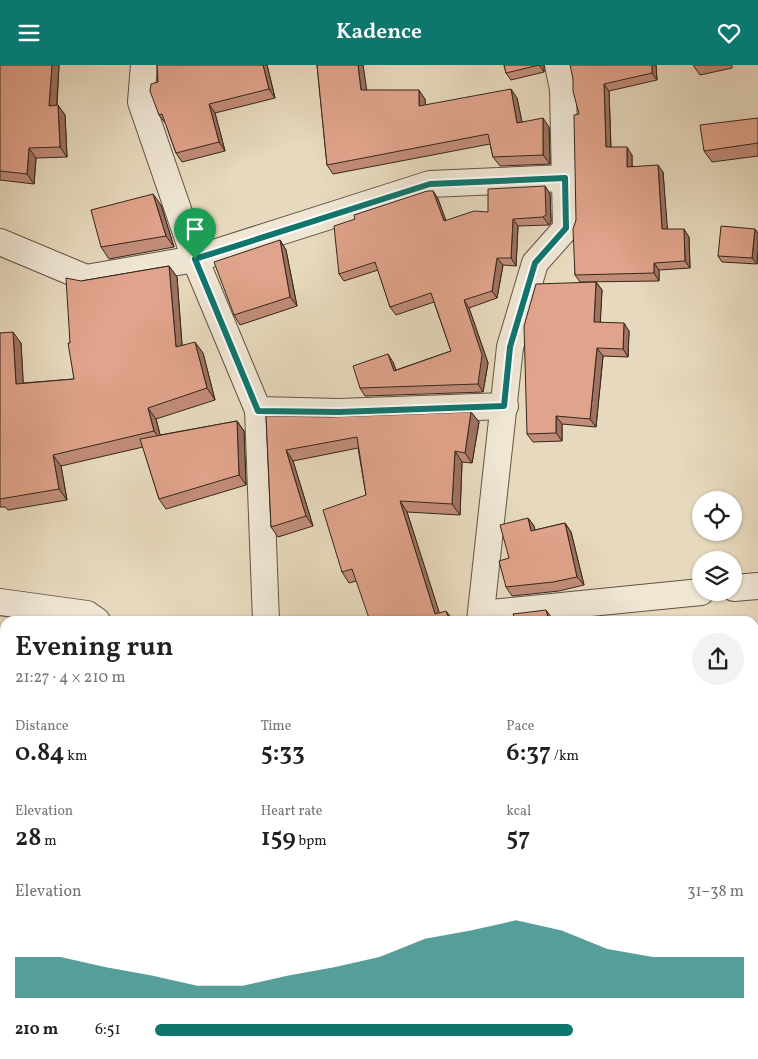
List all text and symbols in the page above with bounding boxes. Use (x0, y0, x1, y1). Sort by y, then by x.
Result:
text: Kadence (336, 17, 422, 48)
icon: menu (15, 19, 43, 47)
icon: heart (715, 19, 743, 47)
pin (174, 208, 216, 259)
icon: arrive (181, 215, 209, 243)
map controls (692, 491, 742, 601)
button: locate (692, 491, 742, 541)
button: layers (692, 551, 742, 601)
text: Evening run (15, 628, 174, 667)
button: share (692, 633, 744, 685)
text: 21:27 · 4 × 210 m (15, 667, 126, 689)
text: Distance (15, 717, 69, 736)
text: Time (261, 717, 291, 736)
text: Pace (506, 717, 534, 736)
text: 0.84 (15, 736, 65, 771)
text: 5:33 (261, 736, 305, 771)
text: 6:37 (506, 736, 551, 771)
text: km (65, 747, 87, 766)
text: /km (551, 747, 579, 766)
text: Elevation (15, 802, 73, 821)
text: Heart rate (261, 802, 322, 821)
text: kcal (506, 802, 531, 821)
text: 28 (15, 821, 41, 856)
text: 159 (261, 821, 296, 856)
text: 57 (506, 821, 530, 856)
text: m (41, 832, 57, 851)
text: bpm (296, 832, 327, 851)
text: Elevation (15, 881, 82, 903)
text: 31–38 m (687, 881, 744, 903)
text: 210 m (15, 1019, 58, 1041)
text: 6:51 (95, 1019, 121, 1041)

